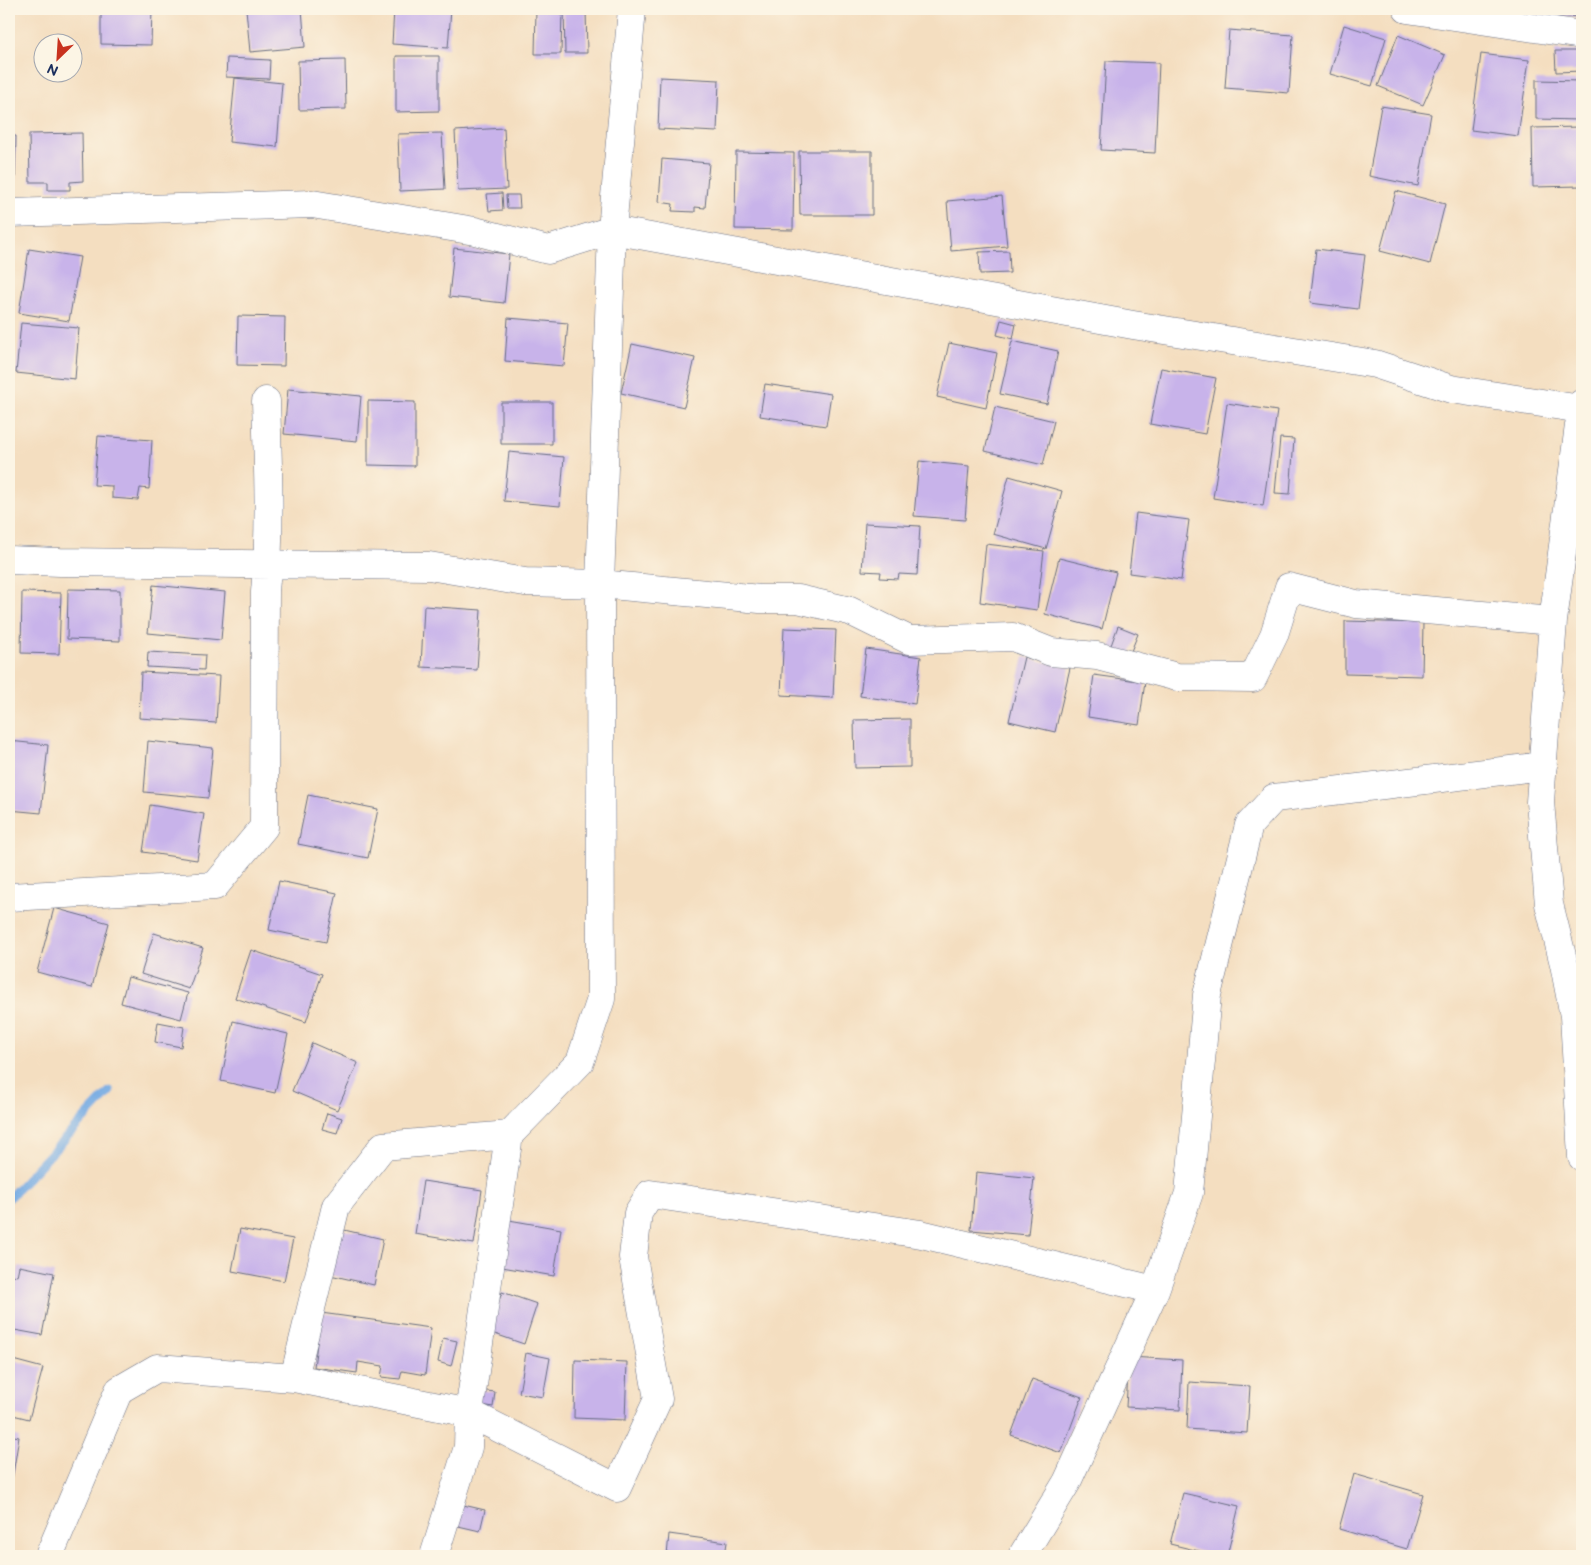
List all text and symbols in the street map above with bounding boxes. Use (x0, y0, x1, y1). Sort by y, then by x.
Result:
north arrow (32, 32, 82, 82)
text: N (44, 59, 61, 79)

